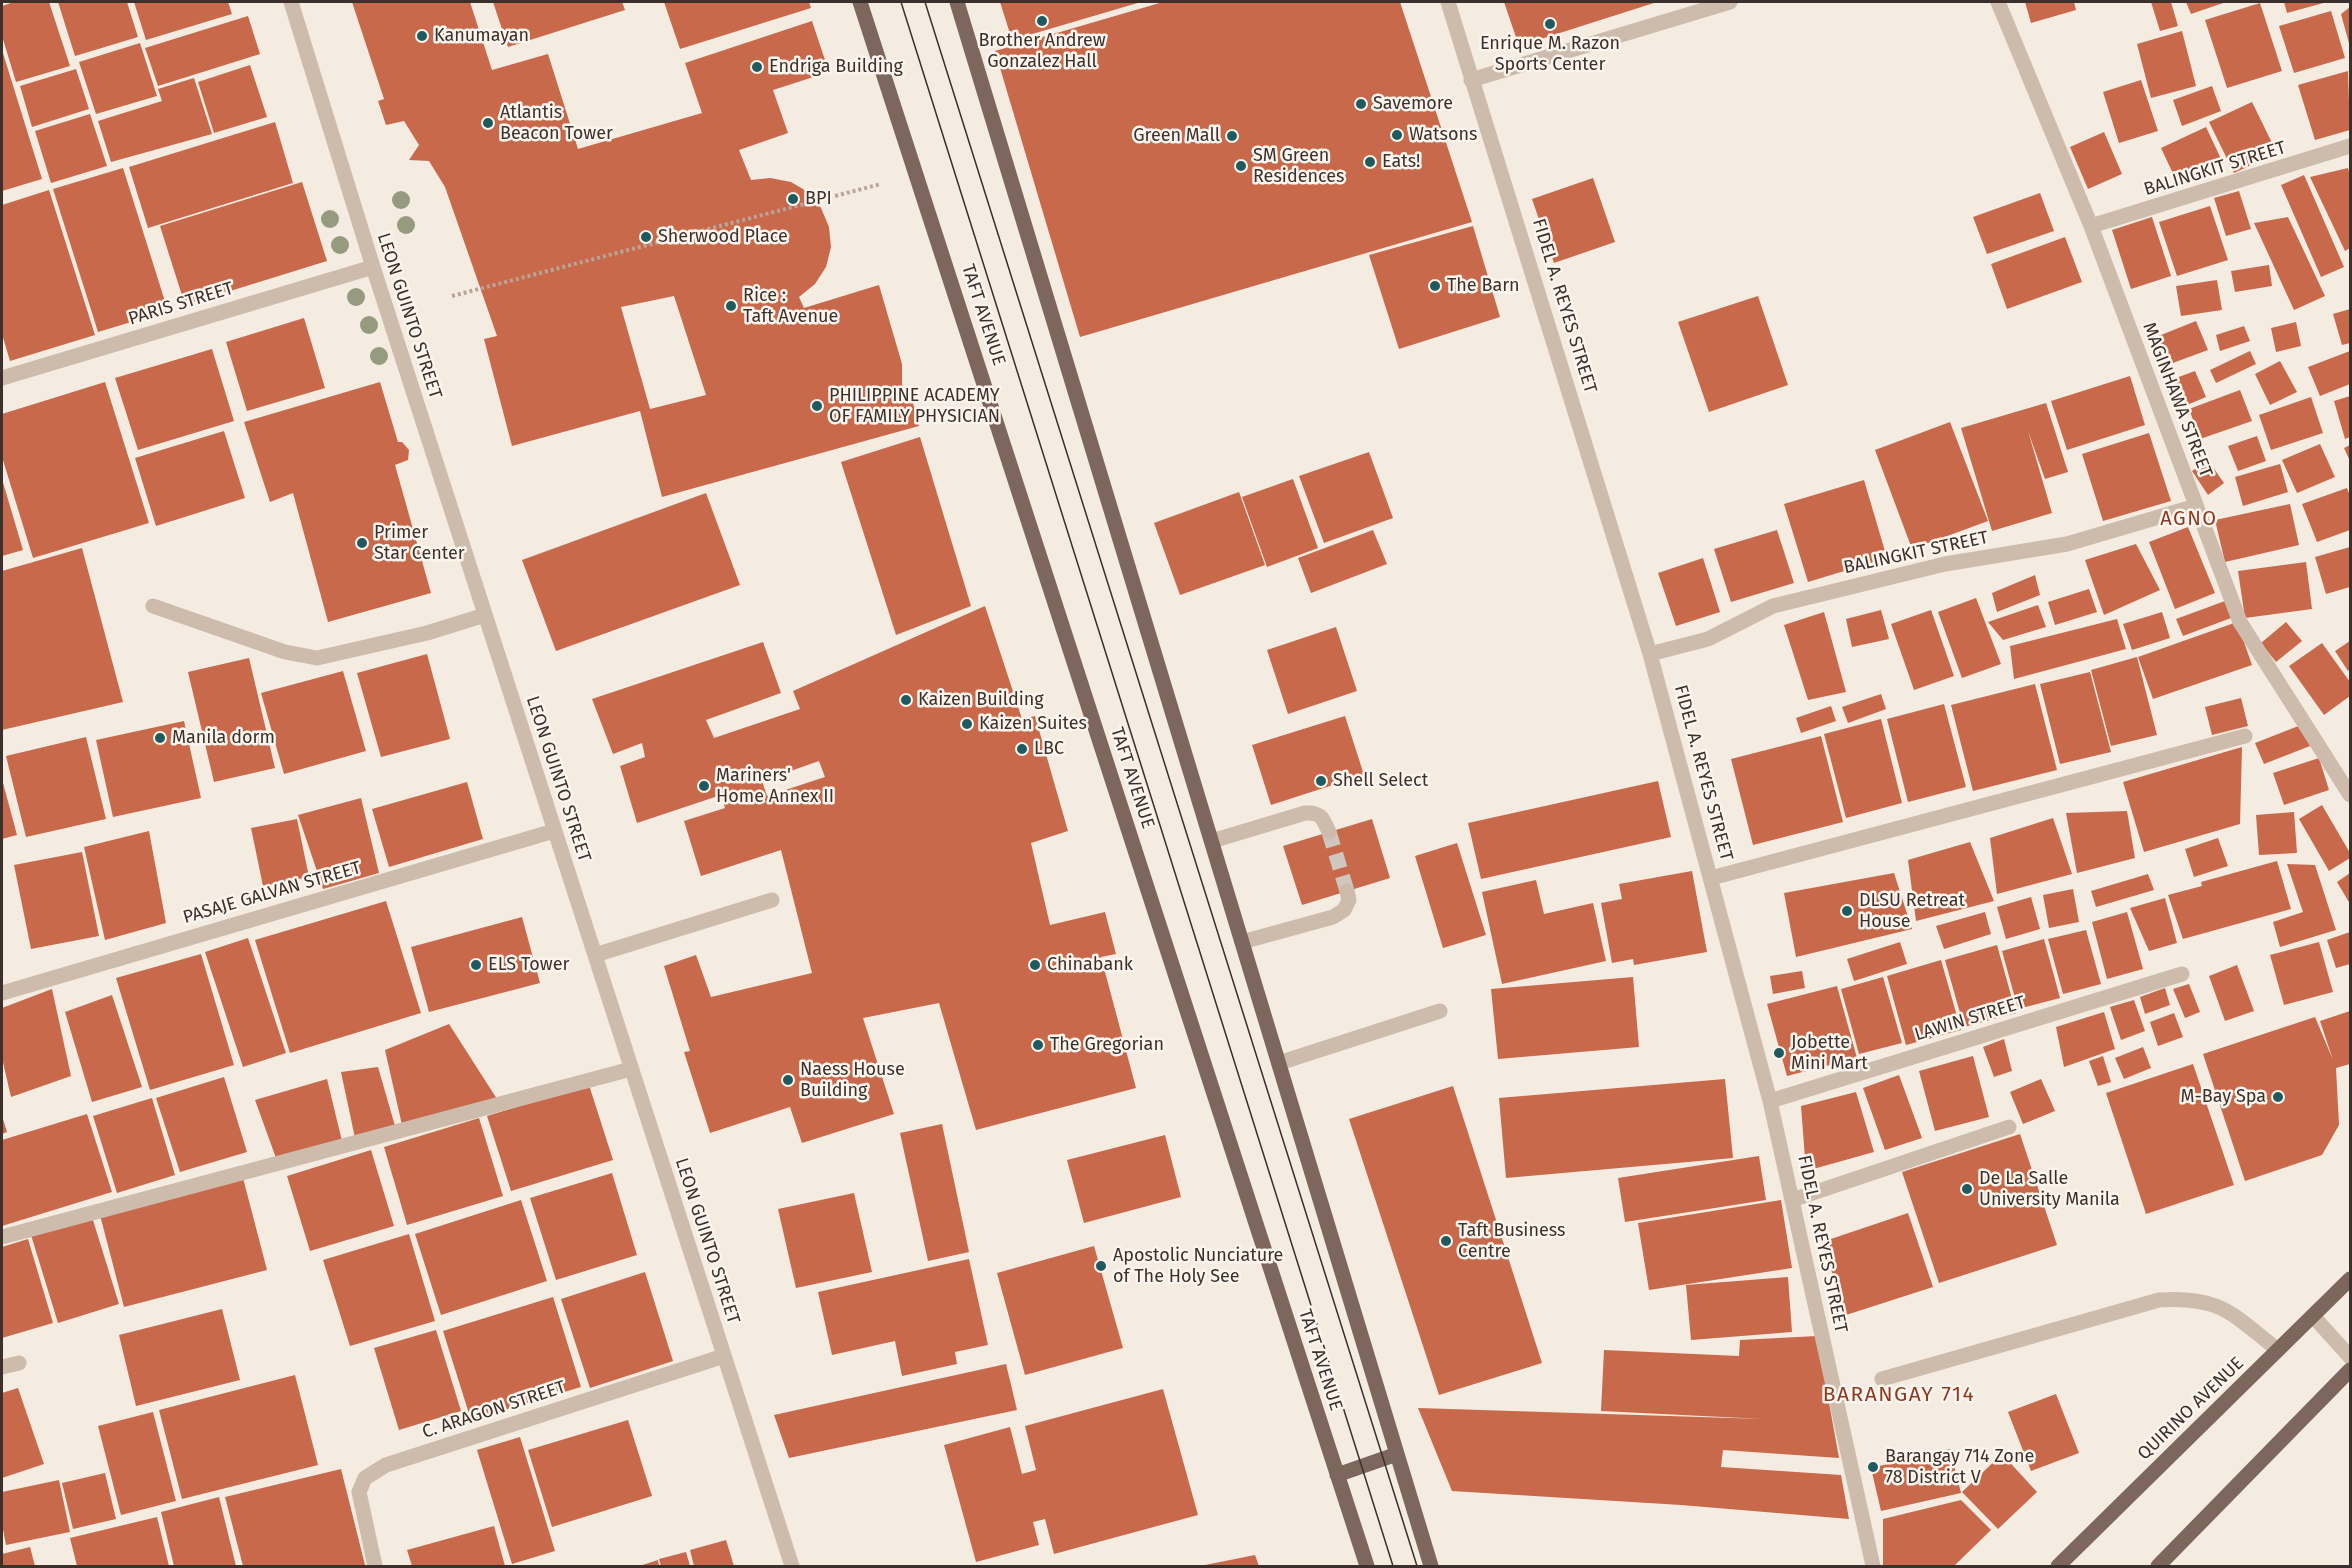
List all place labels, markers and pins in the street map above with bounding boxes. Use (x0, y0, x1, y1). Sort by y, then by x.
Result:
marker: Brother Andrew Gonzalez Hall (1035, 14, 1049, 28)
marker: Enrique M. Razon Sports Center (1543, 17, 1557, 31)
place label: Kanumayan (434, 25, 529, 47)
marker: Kanumayan (415, 29, 429, 43)
place label: Brother Andrew Gonzalez Hall (978, 30, 1106, 72)
place label: Enrique M. Razon Sports Center (1480, 33, 1620, 76)
place label: Endriga Building (769, 56, 903, 78)
marker: Endriga Building (750, 60, 764, 74)
place label: Savemore (1373, 93, 1453, 115)
marker: Savemore (1354, 97, 1368, 111)
place label: Atlantis Beacon Tower (500, 102, 613, 144)
marker: Atlantis Beacon Tower (481, 116, 495, 130)
place label: Watsons (1409, 124, 1477, 146)
place label: Green Mall (1133, 125, 1220, 147)
marker: Watsons (1390, 128, 1404, 142)
marker: Green Mall (1225, 129, 1239, 143)
place label: SM Green Residences (1253, 145, 1344, 188)
place label: Eats! (1382, 151, 1420, 173)
marker: Eats! (1363, 155, 1377, 169)
marker: SM Green Residences (1234, 159, 1248, 173)
place label: BPI (805, 188, 832, 210)
marker: BPI (786, 192, 800, 206)
place label: Sherwood Place (658, 226, 788, 248)
marker: Sherwood Place (639, 230, 653, 244)
place label: The Barn (1447, 275, 1520, 297)
marker: The Barn (1428, 279, 1442, 293)
place label: Rice : Taft Avenue (743, 285, 838, 328)
marker: Rice : Taft Avenue (724, 299, 738, 313)
place label: PHILIPPINE ACADEMY OF FAMILY PHYSICIAN (829, 385, 1000, 428)
marker: PHILIPPINE ACADEMY OF FAMILY PHYSICIAN (810, 399, 824, 413)
place label: Primer Star Center (374, 522, 465, 564)
marker: Primer Star Center (355, 536, 369, 550)
place label: Kaizen Building (918, 689, 1044, 711)
marker: Kaizen Building (899, 693, 913, 707)
place label: Kaizen Suites (979, 713, 1087, 735)
marker: Kaizen Suites (960, 717, 974, 731)
place label: Manila dorm (172, 727, 275, 749)
marker: Manila dorm (153, 731, 167, 745)
place label: LBC (1034, 738, 1064, 760)
marker: LBC (1015, 742, 1029, 756)
place label: Mariners' Home Annex II (716, 765, 834, 808)
place label: Shell Select (1333, 770, 1428, 792)
marker: Shell Select (1314, 774, 1328, 788)
marker: Mariners' Home Annex II (697, 779, 711, 793)
place label: DLSU Retreat House (1859, 890, 1965, 932)
marker: DLSU Retreat House (1840, 904, 1854, 918)
place label: ELS Tower (488, 954, 569, 976)
place label: Chinabank (1047, 954, 1133, 976)
marker: ELS Tower (469, 958, 483, 972)
marker: Chinabank (1028, 958, 1042, 972)
place label: Jobette Mini Mart (1791, 1032, 1868, 1074)
place label: The Gregorian (1050, 1034, 1164, 1056)
marker: The Gregorian (1031, 1038, 1045, 1052)
marker: Jobette Mini Mart (1772, 1046, 1786, 1060)
place label: Naess House Building (800, 1059, 905, 1102)
marker: Naess House Building (781, 1073, 795, 1087)
place label: M-Bay Spa (2181, 1086, 2266, 1108)
marker: M-Bay Spa (2271, 1090, 2285, 1104)
place label: De La Salle University Manila (1979, 1168, 2120, 1210)
marker: De La Salle University Manila (1960, 1182, 1974, 1196)
place label: Taft Business Centre (1458, 1220, 1565, 1262)
marker: Taft Business Centre (1439, 1234, 1453, 1248)
place label: Apostolic Nunciature of The Holy See (1113, 1245, 1283, 1288)
marker: Apostolic Nunciature of The Holy See (1094, 1259, 1108, 1273)
place label: Barangay 714 Zone 78 District V (1885, 1446, 2034, 1488)
marker: Barangay 714 Zone 78 District V (1866, 1460, 1880, 1474)

